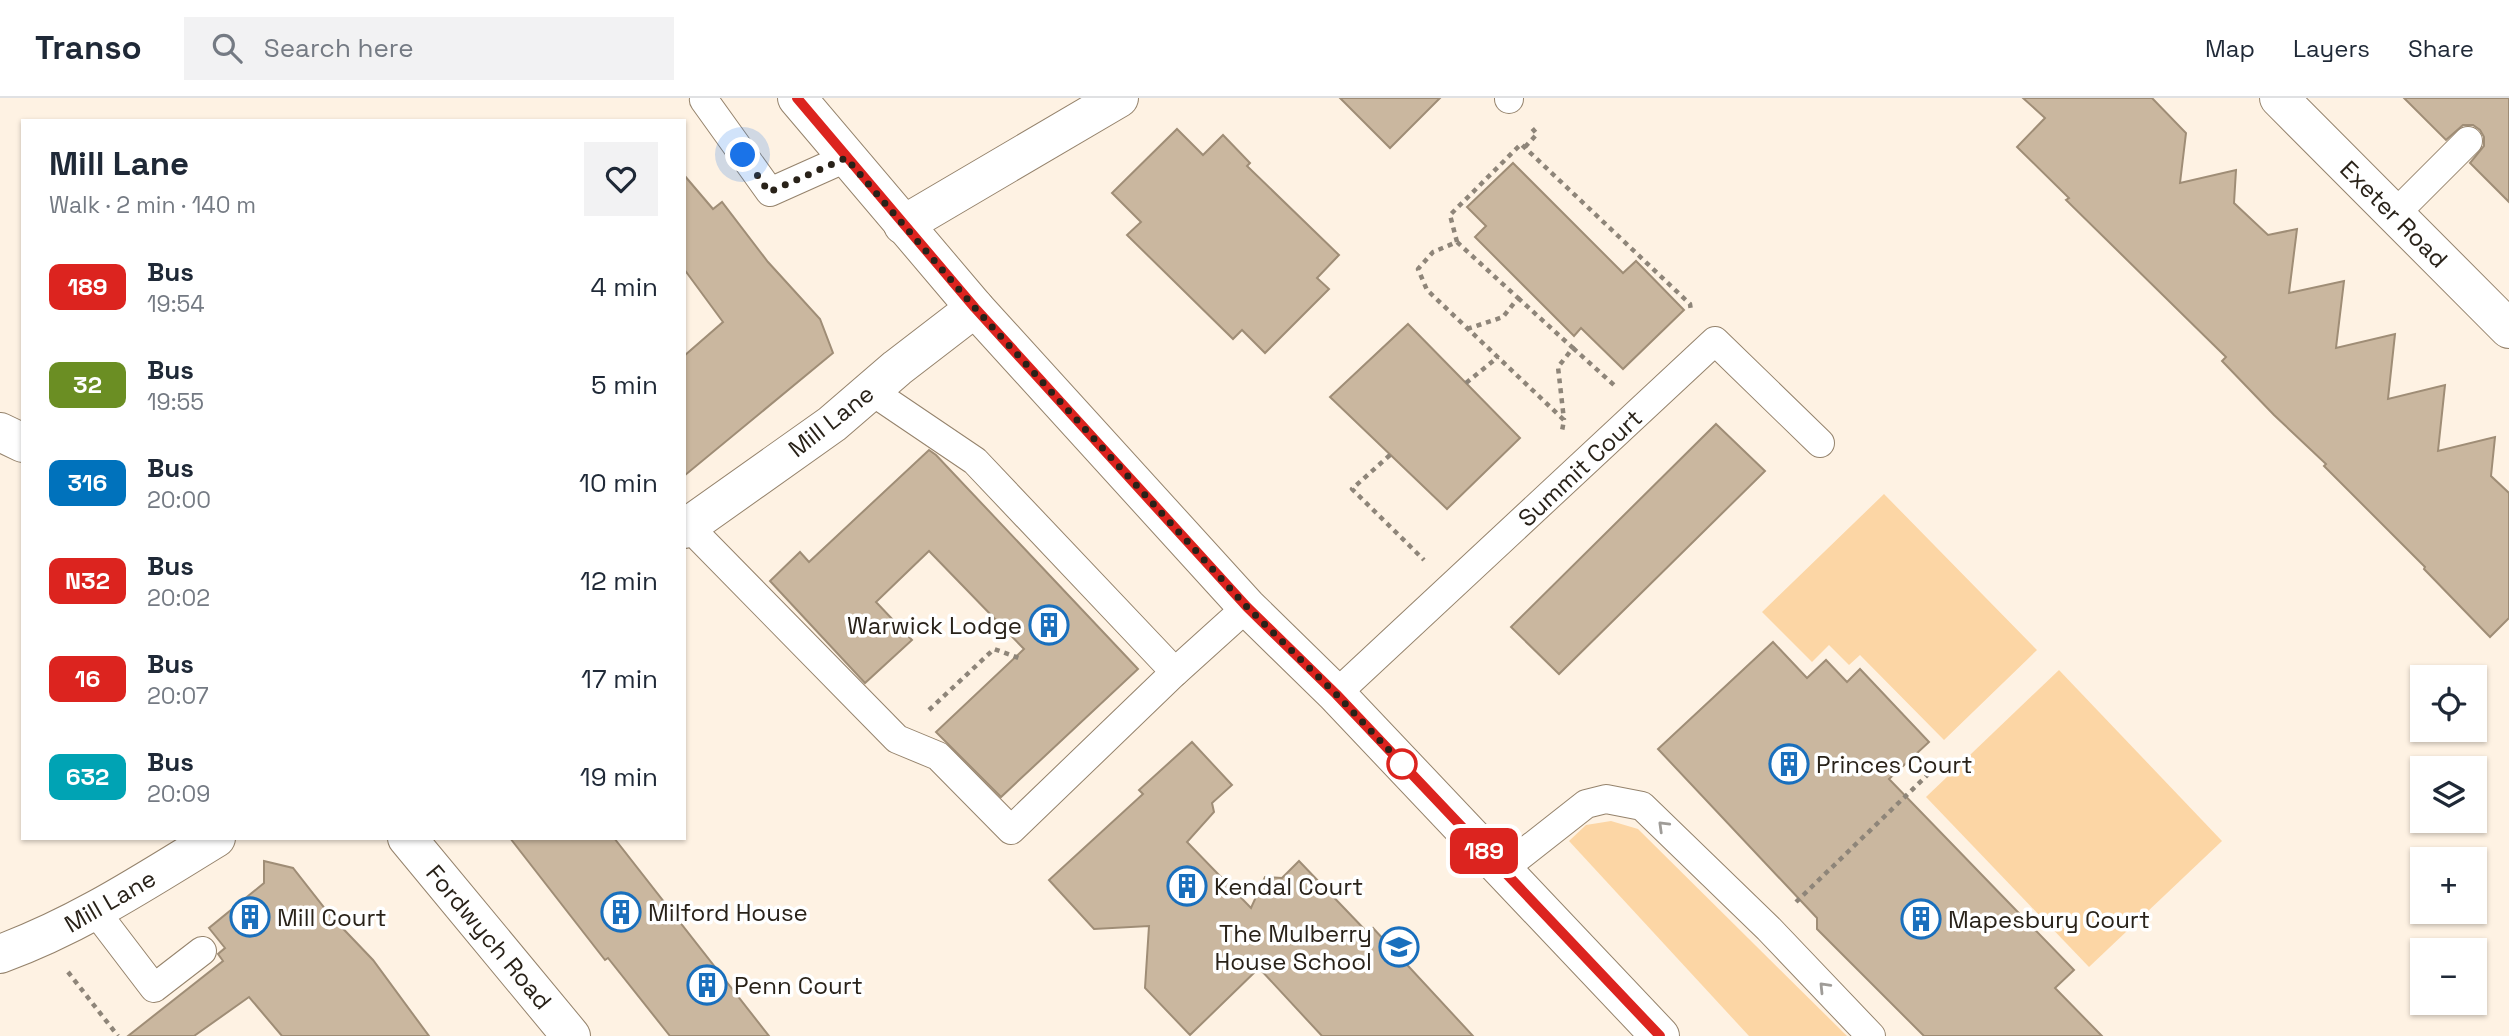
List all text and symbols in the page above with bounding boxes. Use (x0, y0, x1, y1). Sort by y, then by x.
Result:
search box (184, 17, 674, 80)
text: Transo (35, 27, 142, 69)
icon: search (208, 29, 246, 67)
text: Search here (264, 31, 414, 65)
text: Map (2205, 33, 2255, 64)
text: Layers (2293, 33, 2370, 64)
text: Share (2408, 33, 2474, 64)
your location (725, 137, 760, 172)
button: heart (584, 142, 658, 216)
text: Mill Lane (49, 143, 189, 185)
street label: Exeter Road (2334, 154, 2454, 274)
text: Walk · 2 min · 140 m (49, 190, 256, 220)
text: Bus (147, 255, 194, 289)
text: 4 min (590, 270, 658, 304)
text: 189 (67, 271, 108, 302)
text: 19:54 (147, 289, 205, 319)
text: Bus (147, 353, 194, 387)
text: 5 min (591, 368, 658, 402)
text: 32 (73, 369, 102, 400)
street label: Mill Lane (782, 378, 880, 464)
text: 19:55 (147, 387, 204, 417)
street label: Summit Court (1511, 403, 1649, 533)
text: Bus (147, 451, 194, 485)
text: 10 min (579, 466, 658, 500)
text: 316 (68, 467, 107, 498)
text: 20:00 (147, 485, 211, 515)
text: Bus (147, 549, 194, 583)
text: 12 min (580, 564, 658, 598)
text: N32 (65, 565, 110, 596)
text: 20:02 (147, 583, 210, 613)
building icon: Warwick Lodge (1028, 604, 1070, 646)
place label: Warwick Lodge (847, 610, 1022, 641)
text: Bus (147, 647, 194, 681)
text: 17 min (581, 662, 658, 696)
text: 16 (75, 663, 100, 694)
map controls (2410, 665, 2487, 1015)
button: locate (2410, 665, 2487, 742)
text: 20:07 (147, 681, 209, 711)
building icon: Princes Court (1768, 743, 1810, 785)
text: Bus (147, 745, 194, 779)
unlabelled marker (1387, 749, 1417, 779)
place label: Princes Court (1816, 749, 1972, 780)
button: layers (2410, 756, 2487, 833)
text: 19 min (580, 760, 658, 794)
text: 632 (66, 761, 109, 792)
text: 20:09 (147, 779, 210, 809)
one-way arrow (1659, 822, 1671, 834)
line badge: 189 (1444, 828, 1524, 874)
text: 189 (1464, 835, 1504, 866)
button: + (2410, 847, 2487, 924)
street label: Fordwych Road (419, 858, 559, 1016)
street label: Mill Lane (59, 862, 161, 940)
building icon: Kendal Court (1166, 865, 1208, 907)
place label: Kendal Court (1214, 871, 1363, 902)
building icon: Milford House (600, 891, 642, 933)
building icon: Mill Court (229, 896, 271, 938)
place label: Milford House (648, 897, 808, 928)
building icon: Mapesbury Court (1900, 898, 1942, 940)
place label: Mill Court (277, 902, 387, 933)
place label: Mapesbury Court (1948, 904, 2150, 935)
place label: The Mulberry House School (1214, 918, 1372, 977)
school or university icon: The Mulberry House School (1378, 926, 1420, 968)
button: − (2410, 938, 2487, 1015)
building icon: Penn Court (686, 964, 728, 1006)
place label: Penn Court (734, 970, 863, 1001)
one-way arrow (1820, 982, 1833, 995)

